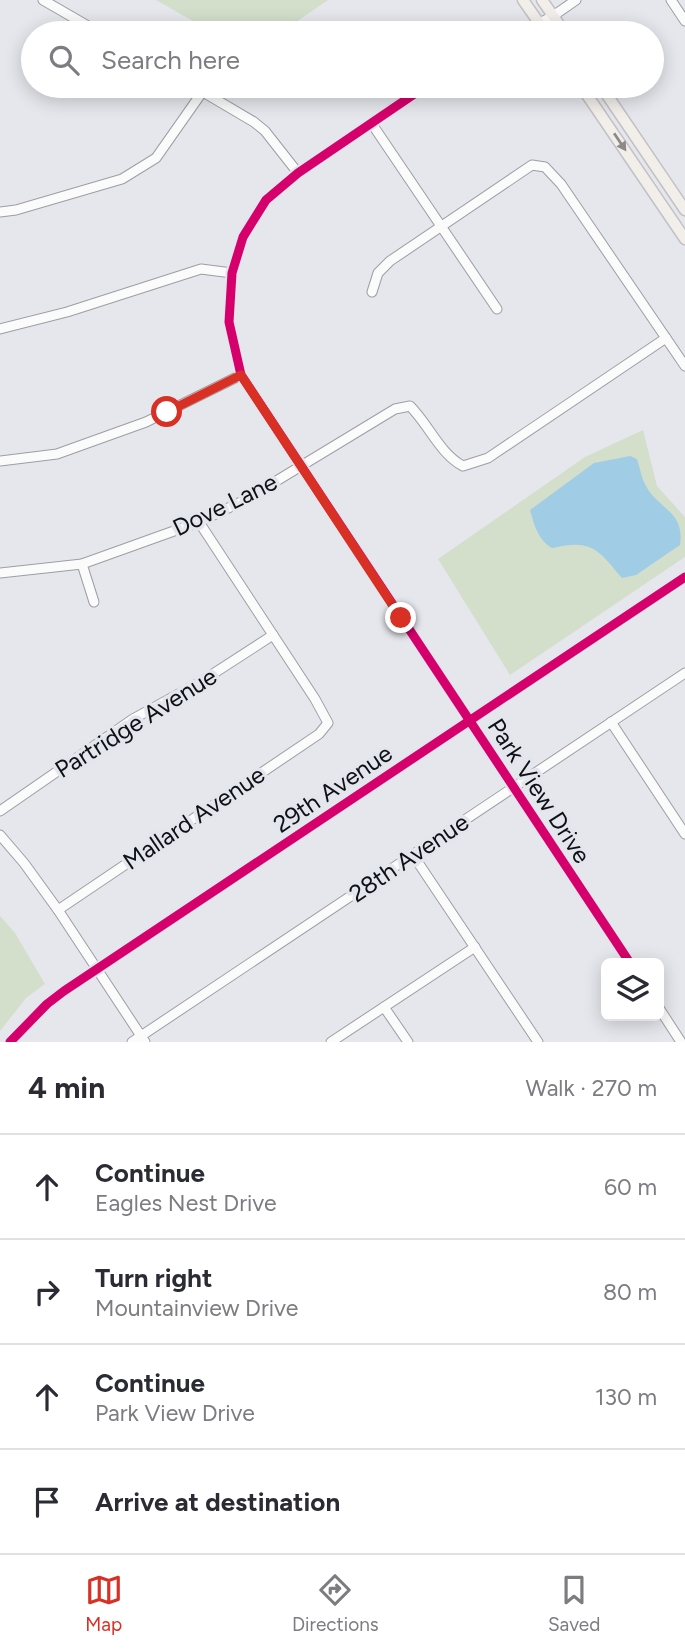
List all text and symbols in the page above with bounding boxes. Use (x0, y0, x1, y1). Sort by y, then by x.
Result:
search box (21, 21, 664, 98)
icon: search (45, 41, 83, 79)
text: Search here (101, 44, 240, 76)
one-way arrow (613, 132, 626, 152)
route start (151, 396, 182, 427)
street label: Dove Lane (168, 467, 282, 542)
route end (385, 602, 416, 633)
street label: Partridge Avenue (50, 661, 222, 784)
street label: Park View Drive (482, 713, 597, 869)
street label: 29th Avenue (268, 738, 397, 839)
street label: Mallard Avenue (117, 760, 270, 876)
street label: 28th Avenue (344, 807, 474, 908)
map controls (601, 958, 664, 1021)
button: layers (601, 958, 664, 1021)
text: 4 min (28, 1069, 105, 1106)
text: Walk · 270 m (526, 1074, 657, 1102)
text: Continue (95, 1157, 205, 1189)
icon: ahead (28, 1168, 66, 1206)
text: 60 m (604, 1173, 657, 1201)
text: Eagles Nest Drive (95, 1189, 277, 1217)
text: Turn right (95, 1262, 212, 1294)
icon: right (28, 1273, 66, 1311)
text: 80 m (603, 1278, 657, 1306)
text: Mountainview Drive (95, 1294, 298, 1322)
text: Continue (95, 1367, 205, 1399)
icon: ahead (28, 1378, 66, 1416)
text: 130 m (595, 1383, 657, 1411)
text: Park View Drive (95, 1399, 255, 1427)
icon: arrive (28, 1483, 66, 1521)
text: Arrive at destination (95, 1486, 340, 1518)
tab: Map (85, 1571, 123, 1636)
tab: Directions (292, 1571, 379, 1636)
tab: Saved (548, 1571, 600, 1636)

